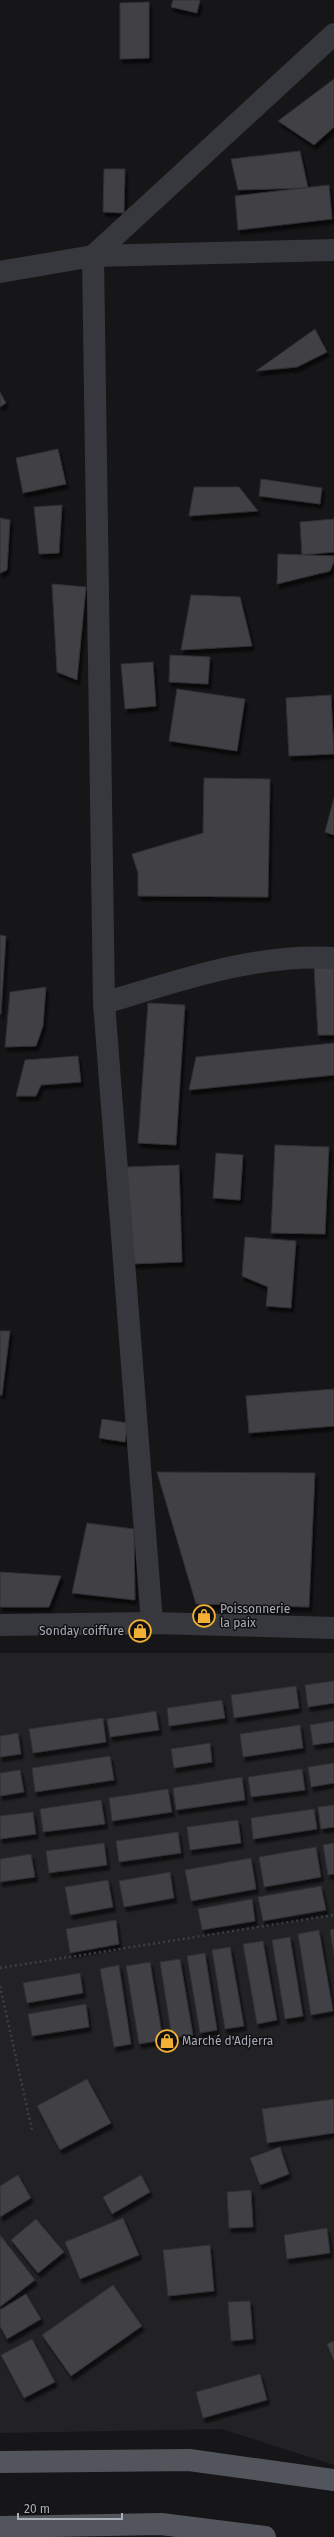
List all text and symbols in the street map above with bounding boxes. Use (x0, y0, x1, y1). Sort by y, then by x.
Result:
place label: Poissonnerie la paix (220, 1602, 290, 1630)
shop icon: Poissonnerie la paix (191, 1603, 217, 1629)
shop icon: Sonday coiffure (127, 1618, 153, 1644)
place label: Sonday coiffure (39, 1624, 124, 1638)
shop icon: Marché d'Adjerra (154, 2028, 180, 2054)
place label: Marché d'Adjerra (182, 2034, 273, 2048)
scale bar (18, 2495, 122, 2521)
text: 20 m (24, 2502, 50, 2516)

